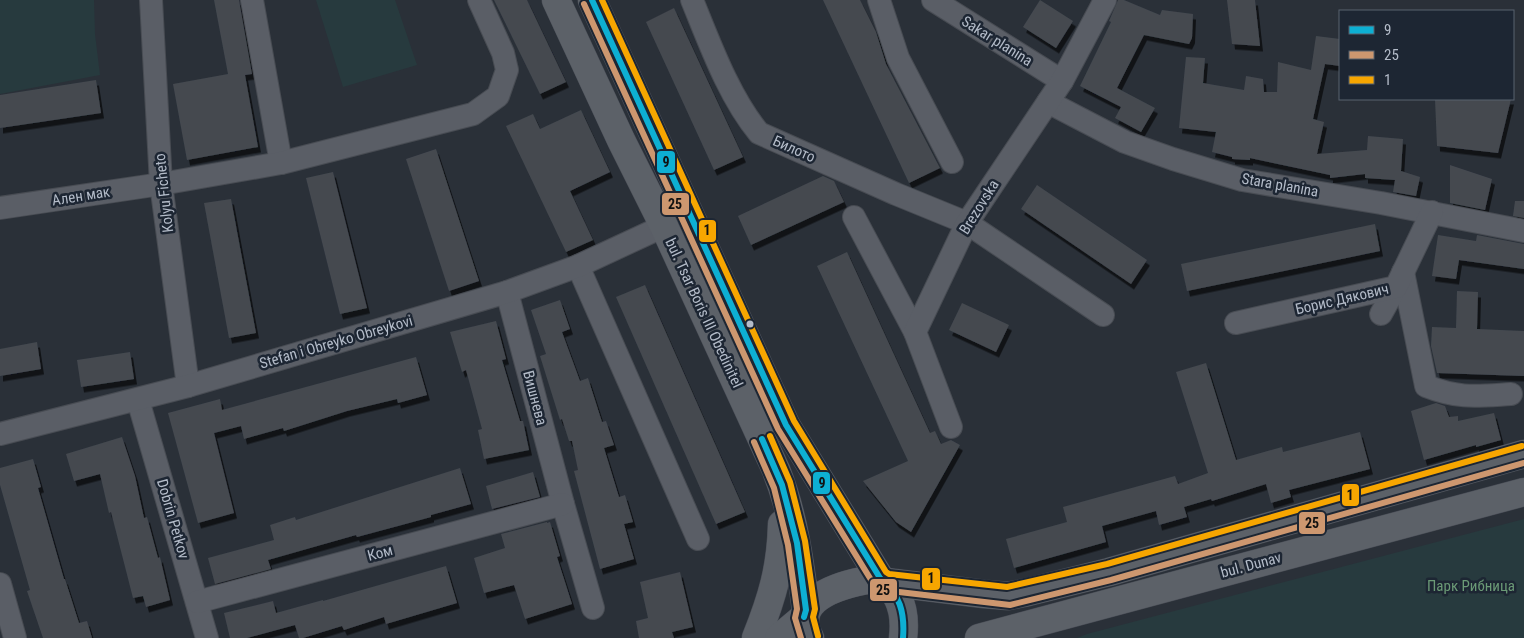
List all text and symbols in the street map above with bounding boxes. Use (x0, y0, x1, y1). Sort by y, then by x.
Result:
legend (1339, 10, 1514, 100)
street label: Sakar planina (958, 12, 1036, 70)
text: 9 (1384, 21, 1391, 39)
text: 25 (1384, 46, 1399, 64)
text: 1 (1384, 71, 1391, 89)
street label: Билото (770, 132, 818, 166)
line badge: 9 (656, 150, 676, 174)
street label: Kolyu Ficheto (151, 152, 177, 234)
text: 9 (662, 154, 670, 170)
street label: Stara planina (1240, 169, 1320, 201)
street label: Brezovska (955, 176, 1003, 238)
street label: Ален мак (51, 183, 111, 209)
line badge: 25 (661, 192, 690, 216)
text: 25 (668, 196, 682, 212)
line badge: 1 (698, 219, 717, 243)
text: 1 (703, 222, 711, 238)
street label: bul. Tsar Boris III Obedinitel (661, 235, 747, 391)
street label: Борис Дякович (1294, 280, 1390, 318)
street label: Stefan i Obreyko Obreykovi (257, 311, 415, 373)
unlabelled marker (745, 319, 755, 329)
street label: Вишнева (519, 369, 551, 427)
line badge: 9 (812, 471, 831, 495)
text: 9 (818, 475, 826, 491)
street label: Dobrin Petkov (153, 477, 193, 562)
line badge: 1 (1341, 483, 1360, 507)
text: 1 (1346, 487, 1354, 503)
line badge: 25 (1298, 511, 1326, 535)
text: 25 (1305, 515, 1319, 531)
street label: Ком (365, 541, 395, 565)
street label: bul. Dunav (1219, 548, 1284, 582)
line badge: 1 (921, 567, 941, 591)
text: 1 (927, 570, 935, 586)
park label: Парк Рибница (1427, 577, 1515, 595)
line badge: 25 (869, 578, 898, 602)
text: 25 (876, 582, 890, 598)

